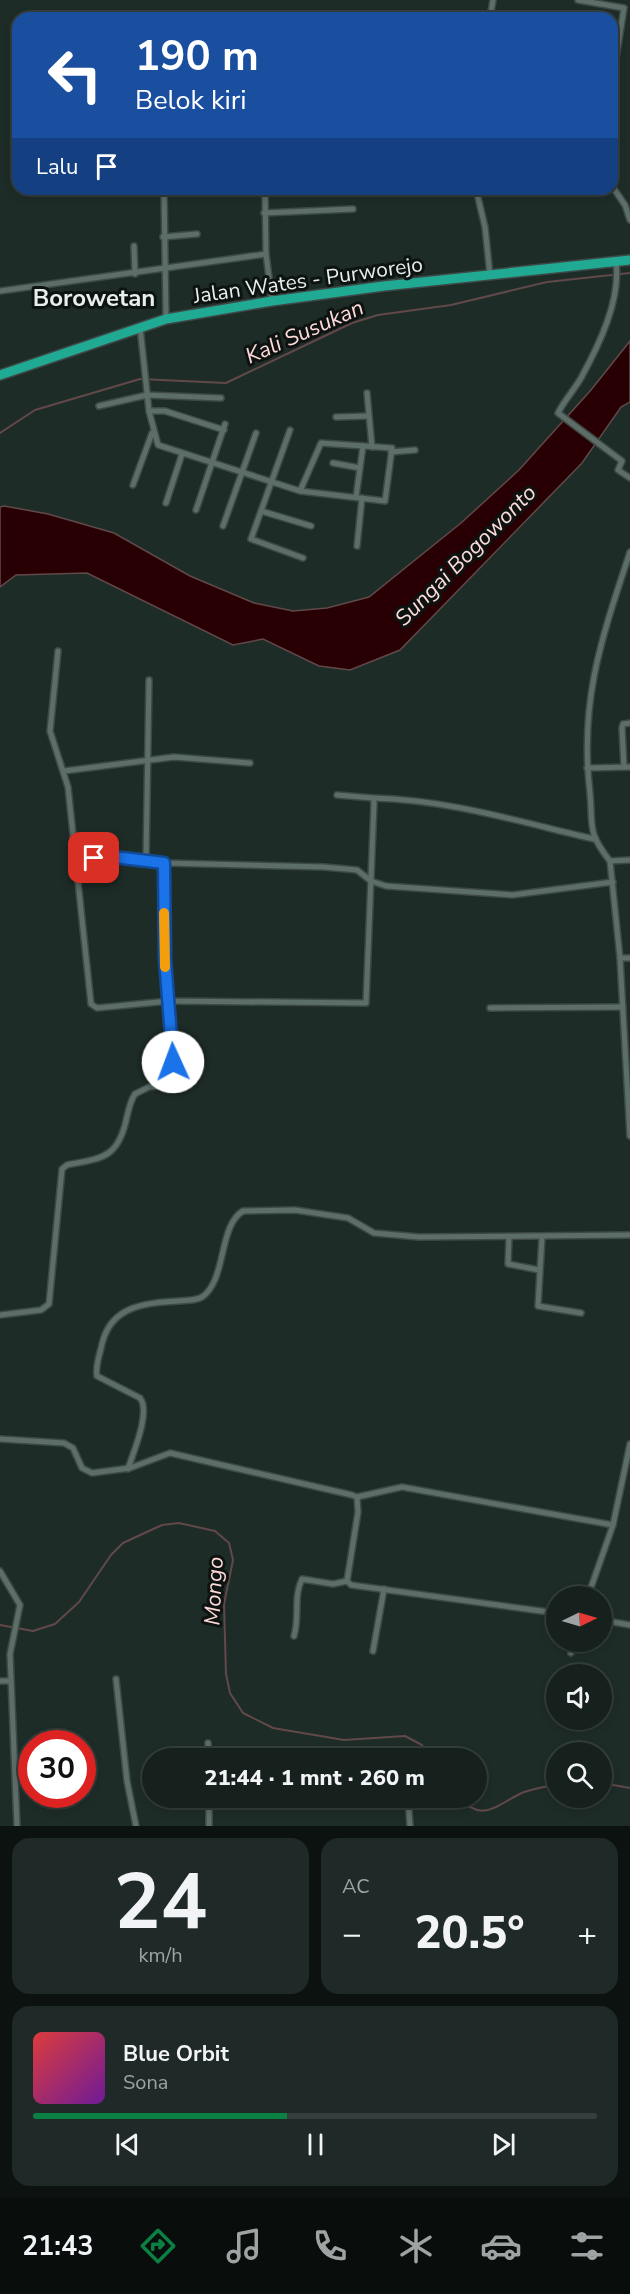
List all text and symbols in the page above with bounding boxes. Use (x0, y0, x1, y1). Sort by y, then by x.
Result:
text: 190 m (135, 28, 259, 85)
icon: left (36, 36, 114, 114)
text: Belok kiri (135, 82, 247, 119)
icon: arrive (90, 150, 123, 183)
text: Lalu (36, 152, 78, 182)
street label: Jalan Wates - Purworejo (191, 250, 424, 310)
district label: Borowetan (33, 282, 155, 314)
water label: Kali Susukan (241, 292, 368, 371)
water label: Sungai Bogowonto (388, 478, 543, 633)
pin (68, 832, 119, 883)
icon: arrive (77, 841, 110, 874)
position arrow (141, 1030, 205, 1094)
water label: Mongo (197, 1556, 231, 1626)
north arrow (546, 1586, 612, 1652)
map controls (546, 1586, 612, 1808)
button: sound (546, 1664, 612, 1730)
speed limit sign: 30 (18, 1730, 96, 1808)
button: search (546, 1742, 612, 1808)
text: 21:44 · 1 mnt · 260 m (204, 1763, 425, 1793)
text: 24 (114, 1849, 207, 1956)
text: AC (342, 1873, 370, 1900)
text: 20.5° (415, 1903, 524, 1964)
text: − (342, 1912, 362, 1957)
text: + (577, 1912, 597, 1957)
text: km/h (138, 1942, 183, 1969)
text: Blue Orbit (123, 2039, 229, 2069)
text: Sona (123, 2069, 168, 2096)
icon: previous (111, 2128, 144, 2161)
icon: pause (299, 2128, 332, 2161)
icon: next (487, 2128, 520, 2161)
icon: directions (137, 2225, 179, 2267)
icon: music (223, 2225, 265, 2267)
icon: phone (309, 2225, 351, 2267)
icon: climate (395, 2225, 437, 2267)
icon: car (480, 2225, 522, 2267)
icon: filters (566, 2225, 608, 2267)
text: 21:43 (22, 2228, 93, 2265)

